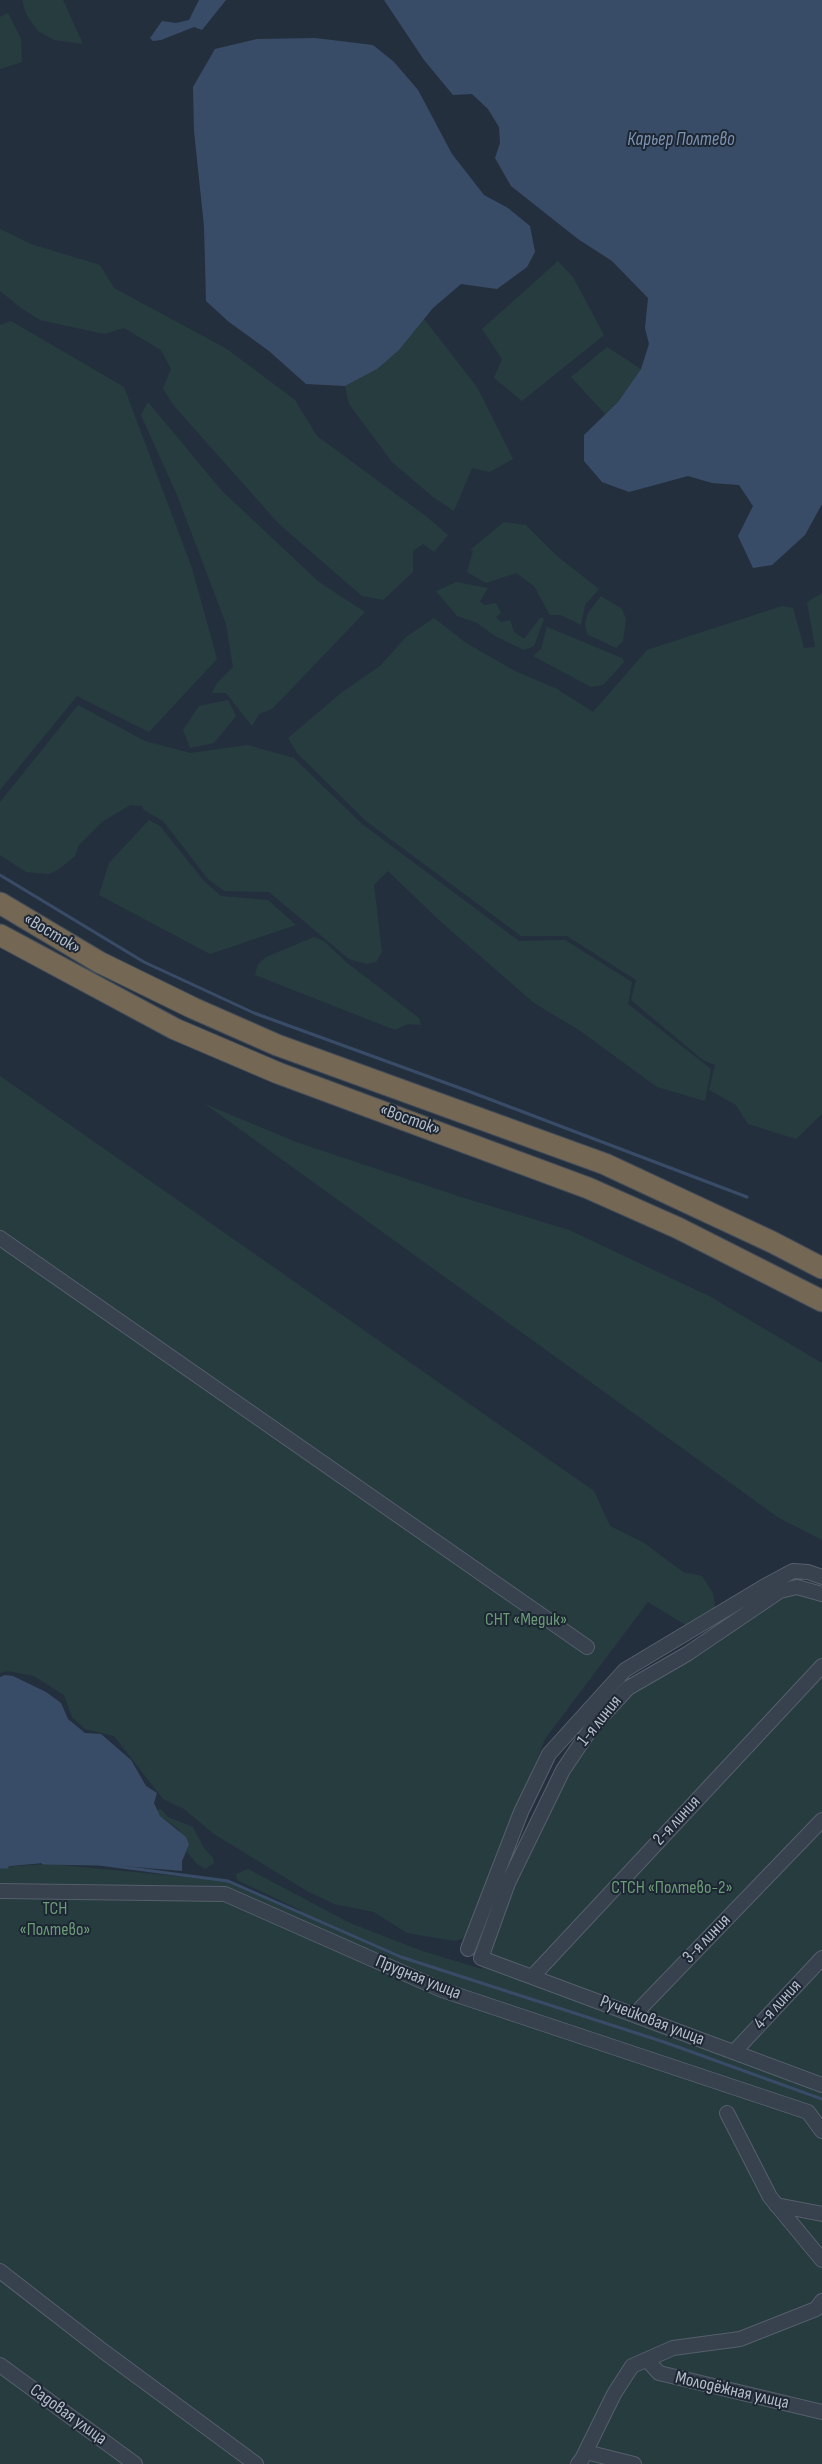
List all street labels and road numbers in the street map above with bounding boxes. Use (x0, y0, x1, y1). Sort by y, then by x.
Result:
street label: «Восток» (20, 909, 84, 959)
street label: «Восток» (377, 1099, 443, 1141)
street label: 1-я линия (573, 1691, 627, 1751)
street label: 2-я линия (649, 1792, 705, 1850)
street label: 3-я линия (678, 1910, 736, 1968)
street label: Прудная улица (372, 1951, 464, 2005)
street label: 4-я линия (750, 1976, 806, 2034)
street label: Ручейковая улица (597, 1991, 707, 2051)
street label: Молодёжная улица (673, 2367, 791, 2415)
street label: Садовая улица (25, 2380, 111, 2450)

